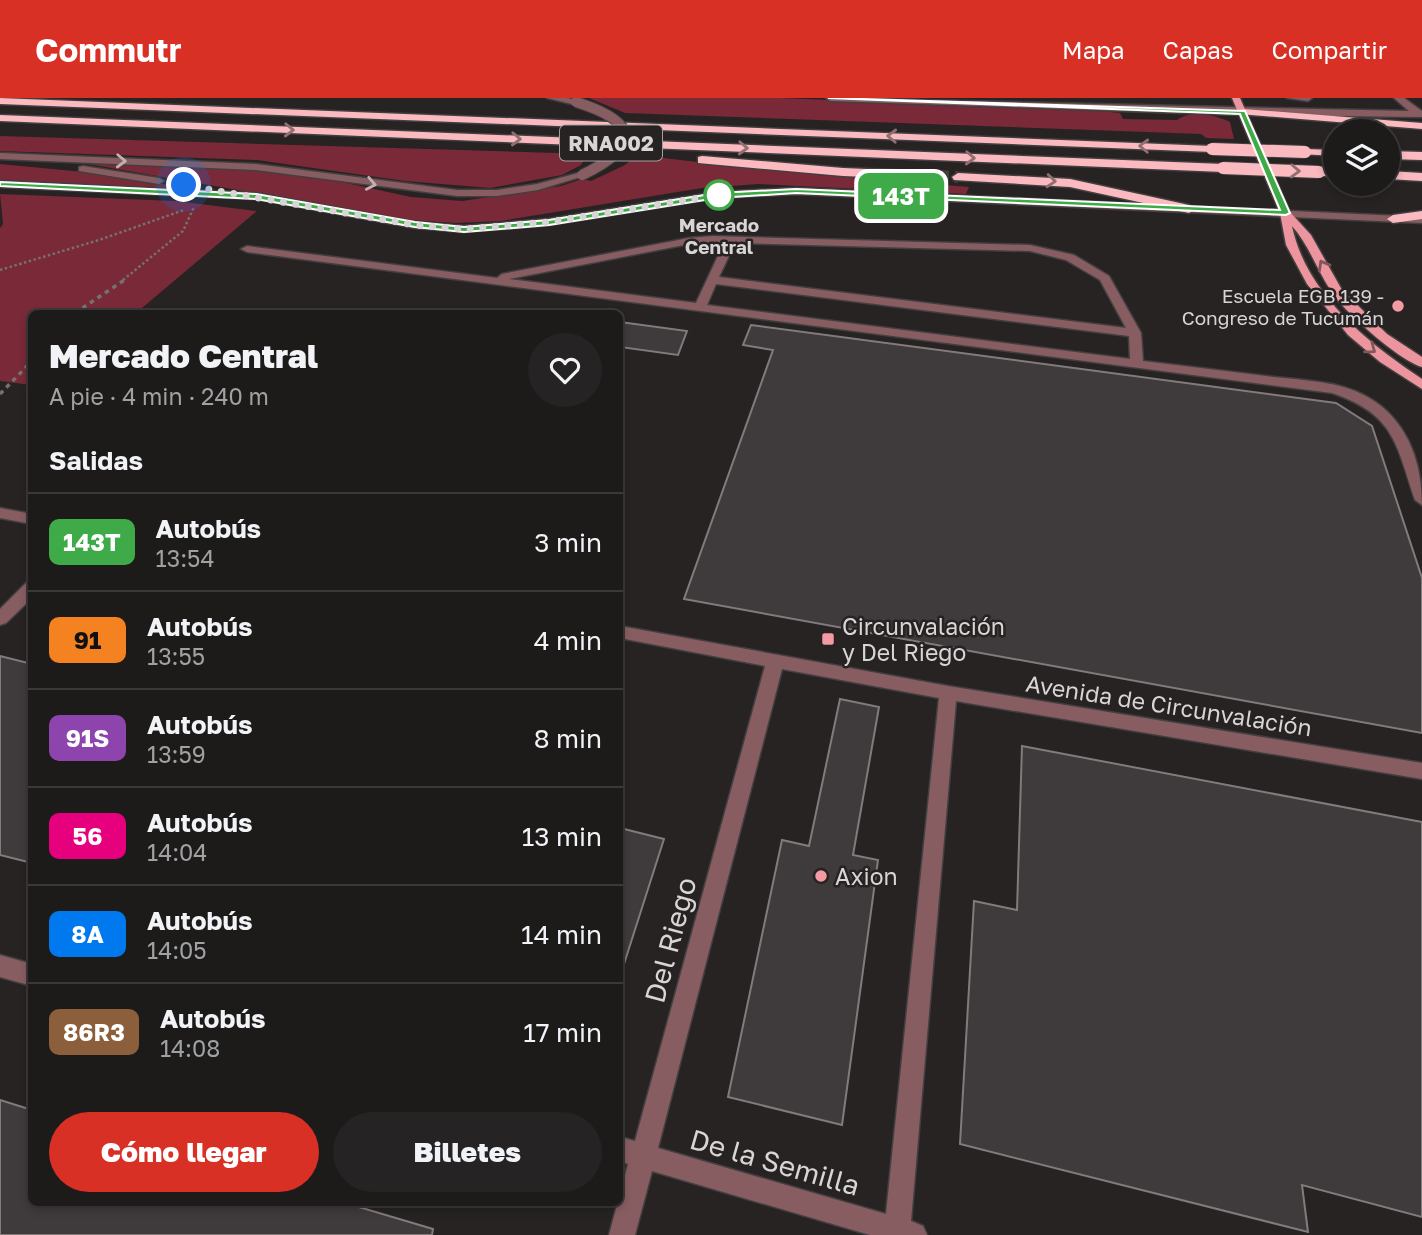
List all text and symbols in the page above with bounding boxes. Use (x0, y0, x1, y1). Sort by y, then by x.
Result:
text: Commutr (35, 30, 182, 69)
text: Mapa (1062, 35, 1125, 64)
text: Capas (1163, 35, 1233, 64)
text: Compartir (1271, 35, 1387, 64)
map controls (1323, 119, 1400, 196)
button: layers (1323, 119, 1400, 196)
one-way arrow (283, 122, 294, 137)
road number: RNA002 (560, 126, 662, 160)
one-way arrow (886, 129, 897, 144)
one-way arrow (511, 132, 522, 147)
one-way arrow (1138, 139, 1149, 154)
one-way arrow (738, 141, 749, 156)
one-way arrow (965, 150, 976, 165)
one-way arrow (115, 153, 126, 168)
one-way arrow (1290, 164, 1301, 179)
your location (166, 167, 201, 202)
line badge: 143T (852, 173, 950, 219)
one-way arrow (1046, 173, 1057, 188)
one-way arrow (365, 175, 377, 190)
marker: Mercado Central (704, 180, 734, 210)
text: 143T (872, 181, 930, 210)
place label: Mercado Central (679, 213, 759, 258)
one-way arrow (1318, 260, 1331, 272)
place label: Escuela EGB 139 - Congreso de Tucumán (1182, 284, 1384, 329)
marker: Escuela EGB 139 - Congreso de Tucumán (1390, 298, 1406, 314)
button: heart (528, 333, 602, 407)
text: Mercado Central (49, 336, 318, 375)
one-way arrow (1364, 340, 1376, 353)
text: A pie · 4 min · 240 m (49, 382, 269, 410)
text: Salidas (49, 445, 143, 476)
text: Autobús (156, 513, 261, 544)
text: 143T (63, 527, 121, 556)
text: 3 min (534, 527, 602, 558)
text: 13:54 (156, 544, 215, 572)
text: Autobús (147, 611, 253, 642)
place label: Circunvalación y Del Riego (842, 612, 1005, 666)
text: 91 (74, 625, 101, 654)
text: 4 min (534, 625, 602, 656)
marker: Circunvalación y Del Riego (820, 631, 836, 647)
text: 13:55 (147, 642, 205, 670)
street label: Avenida de Circunvalación (1024, 669, 1314, 741)
text: Autobús (147, 709, 253, 740)
text: 91S (66, 723, 109, 752)
text: 8 min (534, 723, 602, 754)
text: 13:59 (147, 740, 206, 768)
text: Autobús (147, 807, 253, 838)
text: 56 (73, 821, 102, 850)
text: 13 min (522, 821, 602, 852)
text: 14:04 (147, 838, 207, 866)
place label: Axion (835, 862, 898, 890)
marker: Axion (813, 868, 829, 884)
street label: Del Riego (637, 874, 703, 1006)
text: Autobús (147, 905, 253, 936)
text: 8A (71, 919, 104, 948)
text: 14 min (521, 919, 602, 950)
text: 14:05 (147, 936, 207, 964)
text: Autobús (160, 1003, 265, 1034)
text: 86R3 (63, 1017, 125, 1046)
text: 17 min (523, 1017, 602, 1048)
text: 14:08 (160, 1034, 220, 1062)
button: Cómo llegar (49, 1112, 319, 1192)
button: Billetes (333, 1112, 602, 1192)
street label: De la Semilla (686, 1122, 864, 1202)

